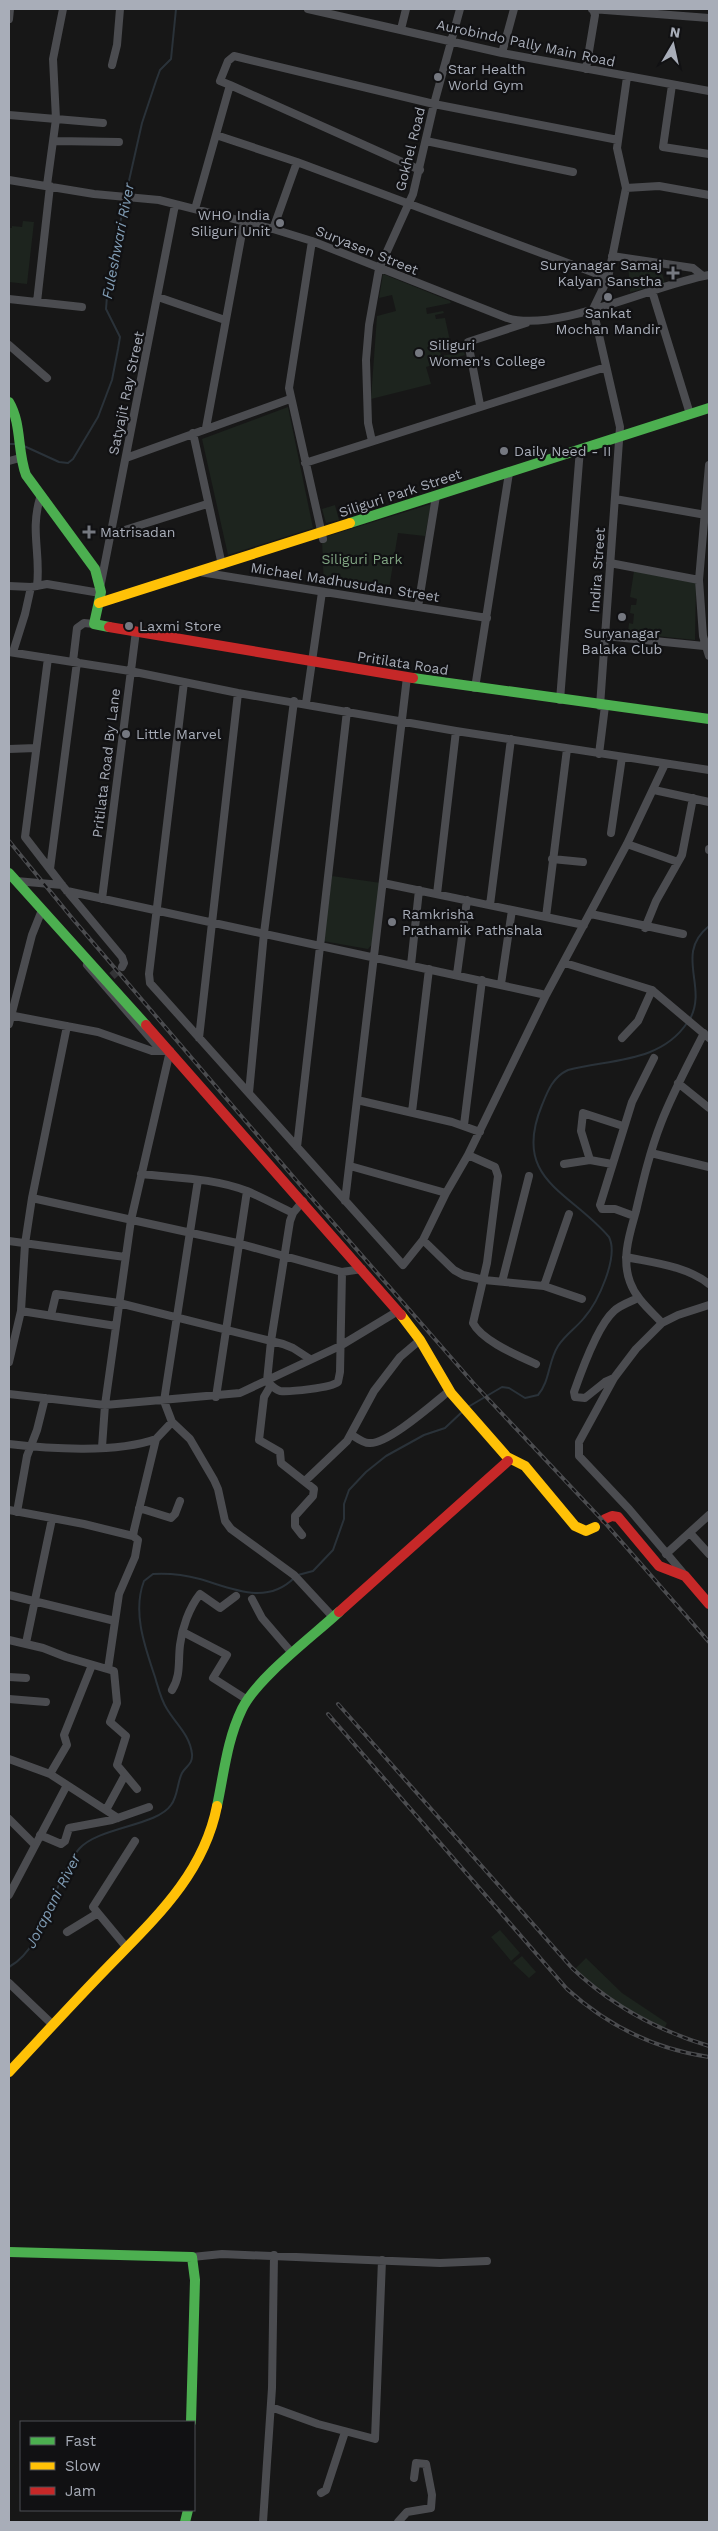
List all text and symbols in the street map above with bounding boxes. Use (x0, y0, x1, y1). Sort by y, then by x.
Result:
street label: Aurobindo Pally Main Road (435, 16, 617, 70)
north arrow (648, 20, 698, 70)
text: N (669, 23, 681, 41)
place label: Star Health World Gym (448, 61, 526, 93)
marker: Star Health World Gym (432, 71, 444, 83)
street label: Gokhel Road (392, 105, 428, 193)
water label: Fuleshwari River (98, 180, 138, 301)
place label: WHO India Siliguri Unit (191, 207, 270, 239)
marker: WHO India Siliguri Unit (274, 217, 286, 229)
street label: Suryasen Street (313, 222, 421, 278)
place label: Suryanagar Samaj Kalyan Sanstha (540, 257, 662, 289)
marker: Suryanagar Samaj Kalyan Sanstha (666, 266, 680, 280)
marker: Sankat Mochan Mandir (602, 291, 614, 303)
place label: Sankat Mochan Mandir (556, 305, 661, 337)
street label: Satyajit Ray Street (105, 330, 147, 456)
place label: Siliguri Women's College (429, 337, 546, 369)
marker: Siliguri Women's College (413, 347, 425, 359)
place label: Daily Need - II (514, 443, 611, 459)
marker: Daily Need - II (498, 445, 510, 457)
street label: Siliguri Park Street (337, 466, 463, 520)
place label: Matrisadan (100, 524, 176, 540)
marker: Matrisadan (82, 525, 96, 539)
street label: Indira Street (586, 527, 608, 613)
park label: Siliguri Park (321, 551, 403, 567)
street label: Michael Madhusudan Street (249, 559, 441, 605)
marker: Suryanagar Balaka Club (616, 611, 628, 623)
place label: Laxmi Store (139, 618, 221, 634)
marker: Laxmi Store (123, 620, 135, 632)
place label: Suryanagar Balaka Club (582, 625, 662, 657)
street label: Pritilata Road (356, 648, 450, 678)
street label: Pritilata Road By Lane (89, 687, 123, 839)
place label: Little Marvel (136, 726, 222, 742)
marker: Little Marvel (120, 728, 132, 740)
place label: Ramkrisha Prathamik Pathshala (402, 906, 543, 938)
marker: Ramkrisha Prathamik Pathshala (386, 916, 398, 928)
water label: Jorapani River (21, 1850, 85, 1951)
legend (20, 2421, 195, 2511)
text: Fast (65, 2432, 97, 2450)
text: Slow (65, 2457, 101, 2475)
text: Jam (65, 2482, 96, 2500)

